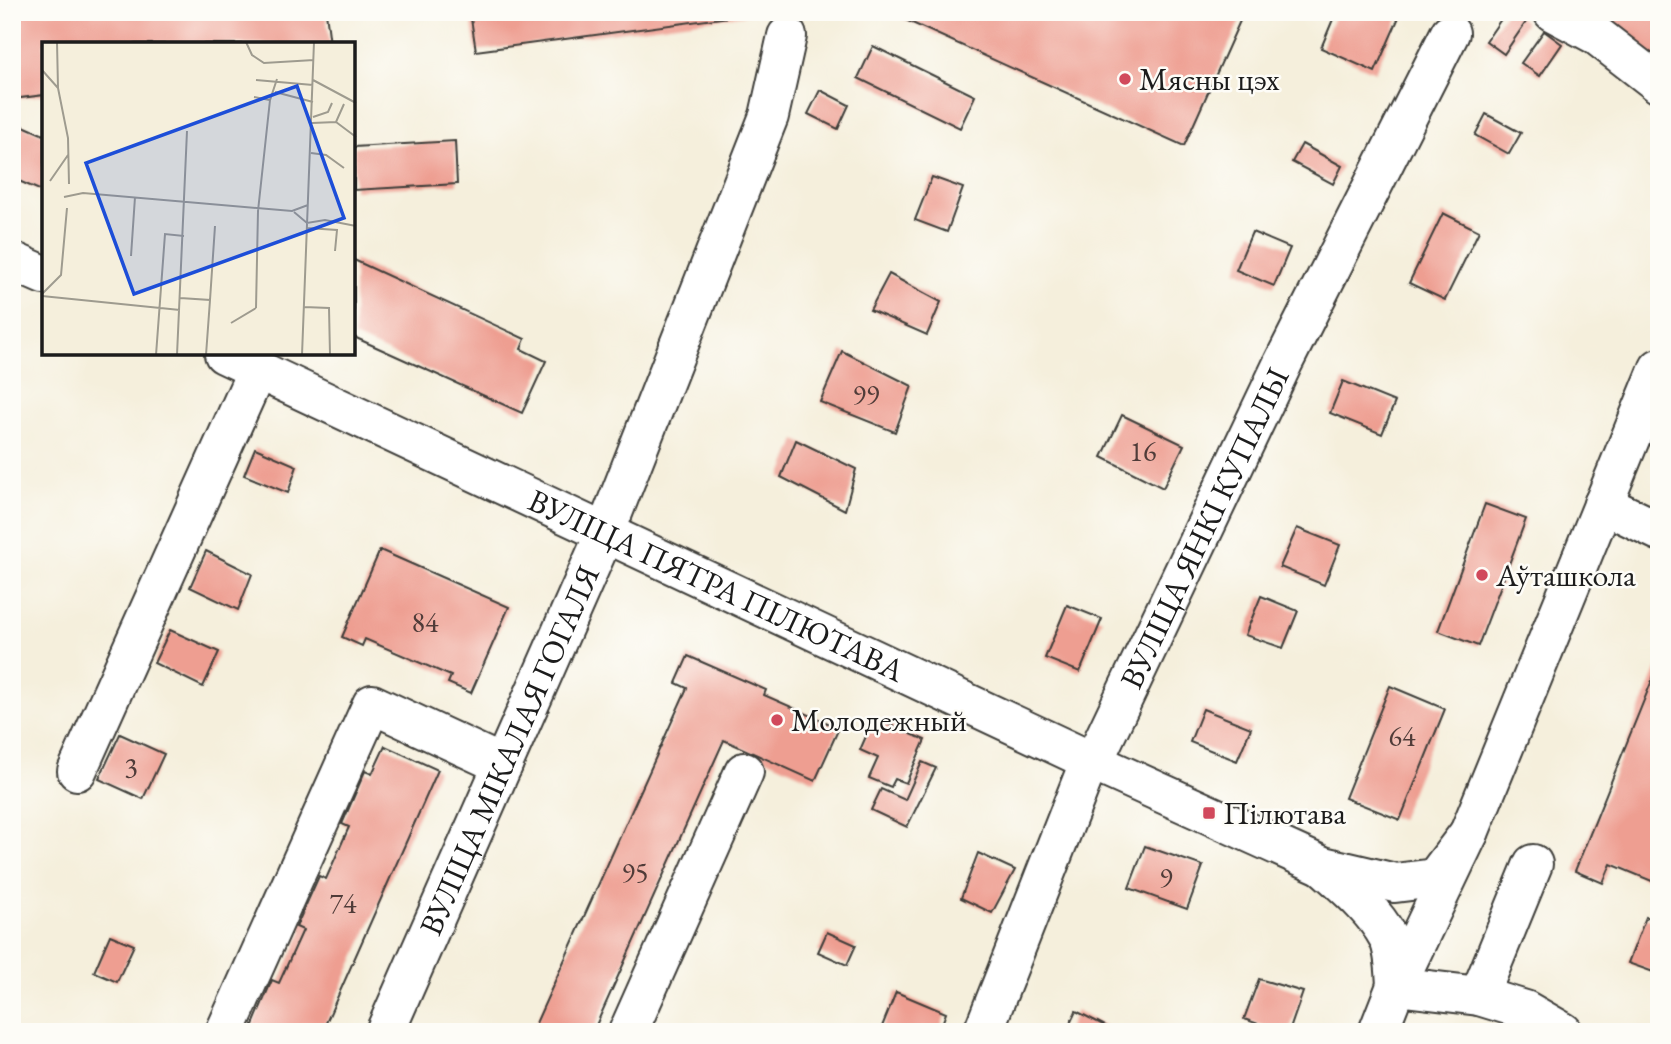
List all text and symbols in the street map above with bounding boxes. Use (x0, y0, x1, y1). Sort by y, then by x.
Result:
inset map (42, 42, 355, 355)
place label: Мясны цэх (1139, 58, 1280, 100)
marker: Мясны цэх (1117, 71, 1133, 87)
street label: ВУЛІЦА ЯНКІ КУПАЛЫ (1110, 361, 1299, 695)
house number: 99 (853, 376, 879, 412)
house number: 16 (1130, 433, 1156, 469)
street label: ВУЛІЦА ПЯТРА ПІЛЮТАВА (522, 479, 912, 692)
place label: Аўташкола (1495, 554, 1636, 596)
street label: ВУЛІЦА МІКАЛАЯ ГОГАЛЯ (409, 559, 609, 942)
marker: Аўташкола (1474, 567, 1490, 583)
house number: 84 (412, 604, 439, 640)
place label: Молодежный (791, 699, 967, 741)
marker: Молодежный (769, 712, 785, 728)
house number: 64 (1389, 718, 1416, 754)
house number: 3 (124, 749, 138, 785)
place label: Пілютава (1223, 792, 1346, 834)
marker: Пілютава (1201, 805, 1217, 821)
house number: 95 (622, 854, 648, 890)
house number: 9 (1159, 859, 1173, 895)
house number: 74 (330, 885, 357, 921)

